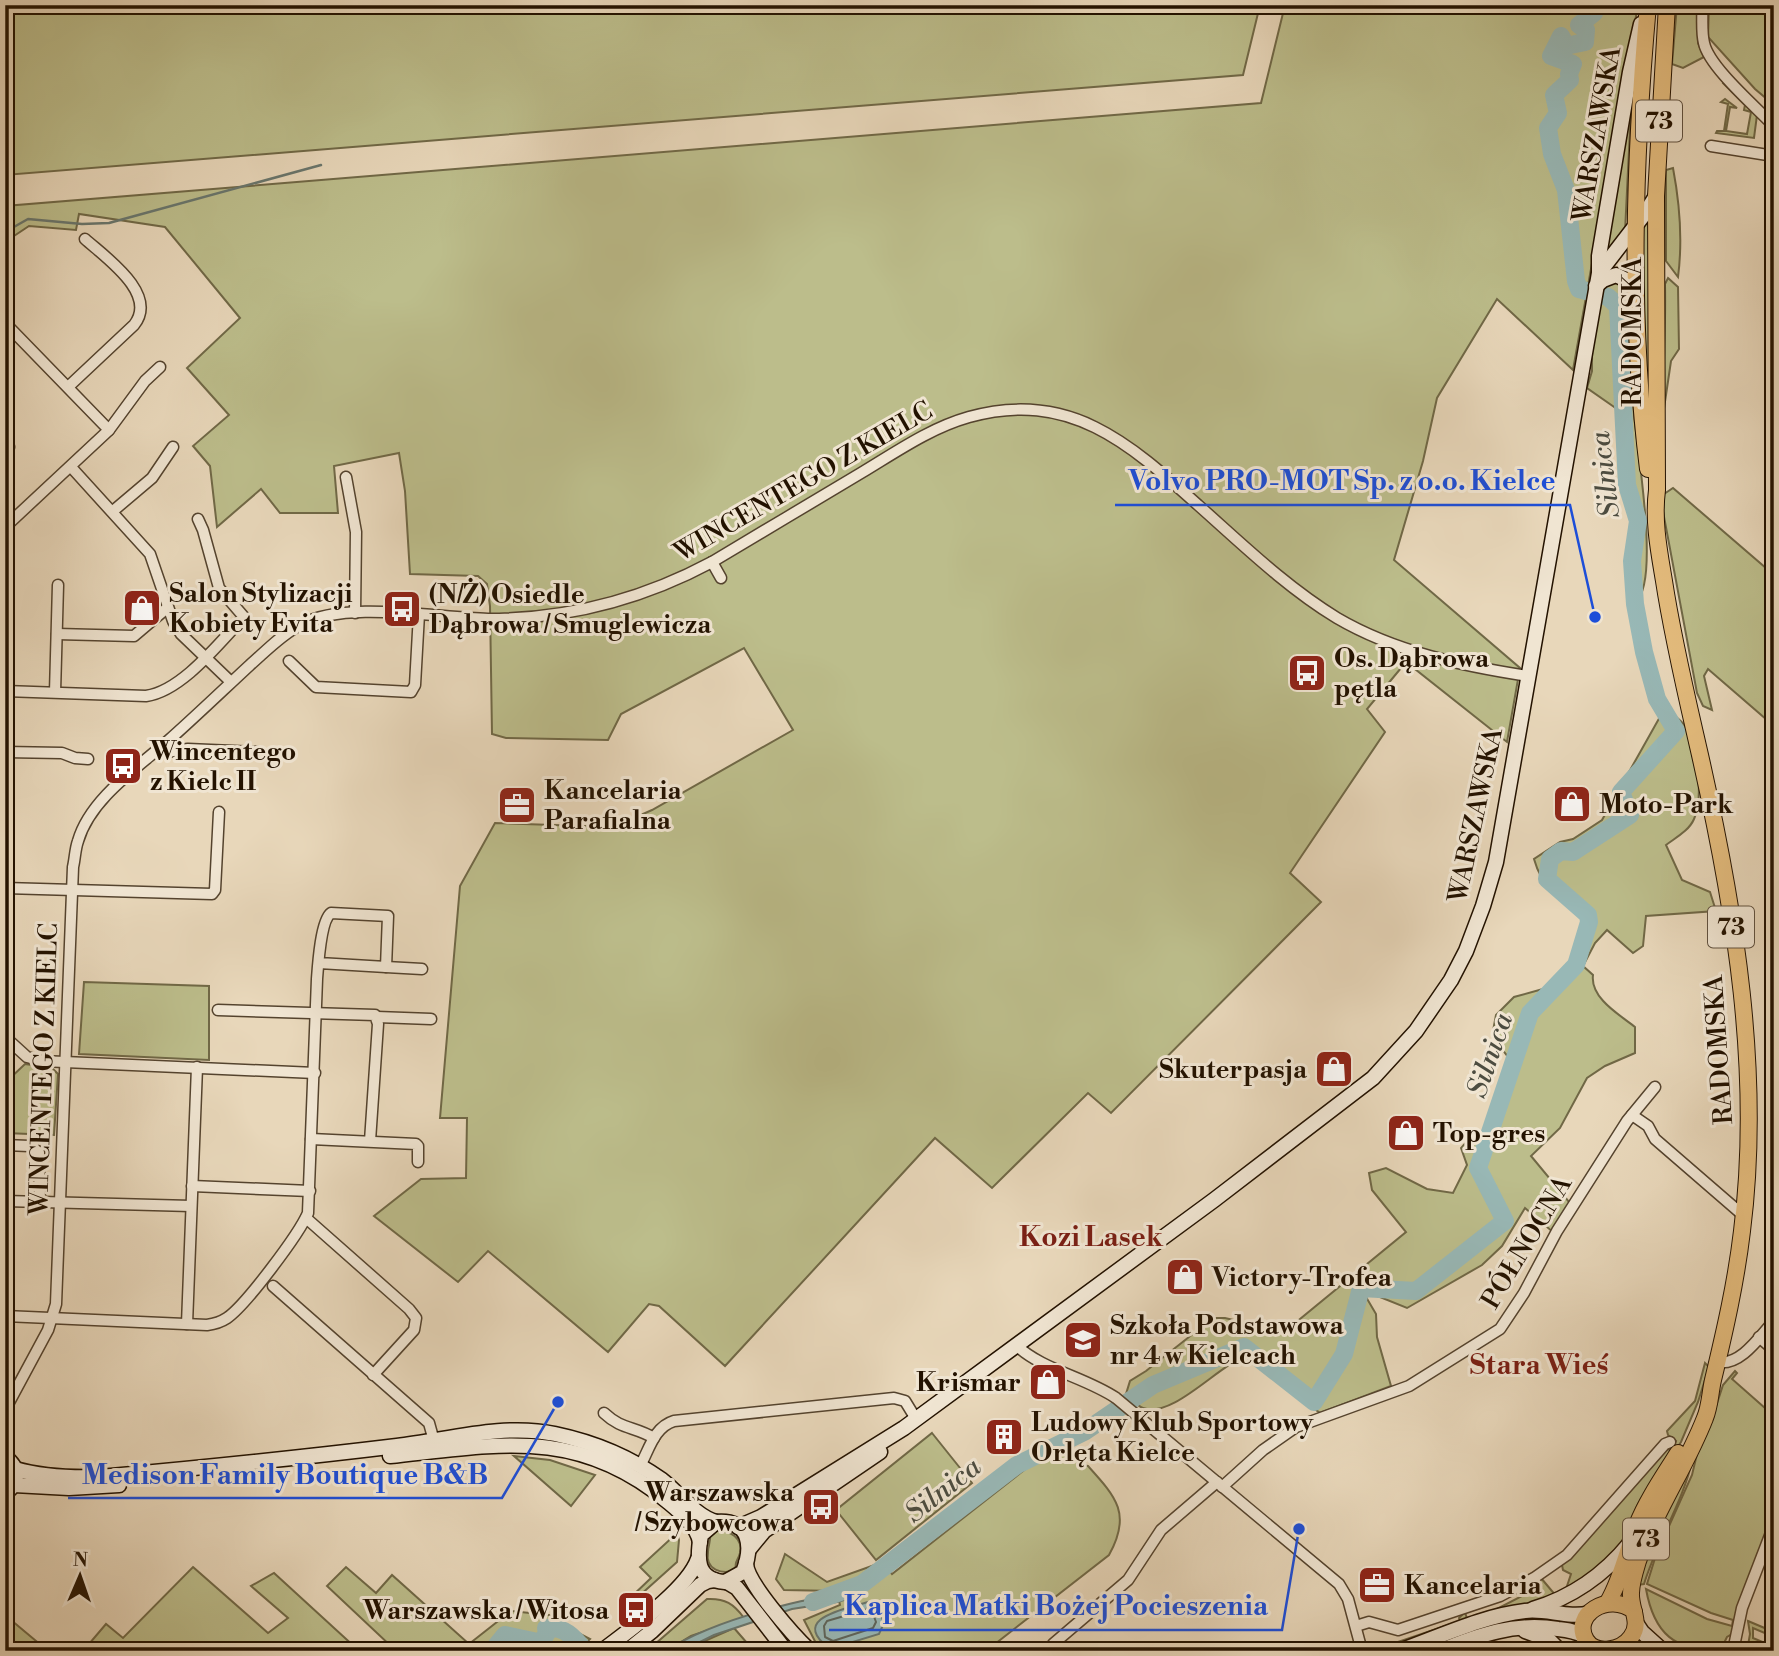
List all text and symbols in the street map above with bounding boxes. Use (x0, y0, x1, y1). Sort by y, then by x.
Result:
street label: WARSZAWSKA (1566, 43, 1628, 225)
road number: 73 (1636, 100, 1682, 141)
street label: RADOMSKA (1617, 256, 1649, 407)
street label: WINCENTEGO Z KIELC (668, 395, 938, 569)
water label: Silnica (1583, 429, 1628, 520)
callout: Volvo PRO-MOT Sp. z o.o. Kielce (1115, 456, 1570, 505)
text: Volvo PRO-MOT Sp. z o.o. Kielce (1127, 464, 1556, 499)
place label: (N/Ż) Osiedle Dąbrowa / Smuglewicza (429, 577, 712, 641)
place label: Salon Stylizacji Kobiety Evita (169, 578, 353, 640)
shop icon: Salon Stylizacji Kobiety Evita (121, 587, 163, 629)
bus stop icon: (N/Ż) Osiedle Dąbrowa / Smuglewicza (381, 588, 423, 630)
place label: Os. Dąbrowa pętla (1334, 643, 1490, 705)
bus stop icon: Os. Dąbrowa pętla (1286, 652, 1328, 694)
street label: WARSZAWSKA (1442, 724, 1510, 906)
place label: Wincentego z Kielc II (149, 736, 296, 798)
bus stop icon: Wincentego z Kielc II (102, 745, 144, 787)
place label: Kancelaria Parafialna (544, 775, 683, 837)
shop icon: Moto-Park (1551, 783, 1593, 825)
office icon: Kancelaria Parafialna (496, 784, 538, 826)
place label: Moto-Park (1599, 789, 1734, 821)
road number: 73 (1708, 906, 1754, 947)
street label: WINCENTEGO Z KIELC (23, 922, 65, 1217)
street label: RADOMSKA (1698, 973, 1740, 1126)
water label: Silnica (1460, 1008, 1521, 1102)
shop icon: Skuterpasja (1313, 1048, 1355, 1090)
place label: Skuterpasja (1159, 1054, 1308, 1086)
shop icon: Top-gres (1385, 1112, 1427, 1154)
place label: Top-gres (1433, 1118, 1545, 1150)
street label: PÓŁNOCNA (1473, 1168, 1580, 1315)
district label: Kozi Lasek (1019, 1220, 1164, 1255)
shop icon: Victory-Trofea (1164, 1256, 1206, 1298)
place label: Victory-Trofea (1211, 1262, 1393, 1294)
place label: Szkoła Podstawowa nr 4 w Kielcach (1110, 1310, 1344, 1372)
school or university icon: Szkoła Podstawowa nr 4 w Kielcach (1062, 1319, 1104, 1361)
district label: Stara Wieś (1470, 1348, 1608, 1383)
shop icon: Krismar (1027, 1361, 1069, 1403)
place label: Krismar (916, 1367, 1021, 1399)
place label: Ludowy Klub Sportowy Orlęta Kielce (1031, 1407, 1314, 1469)
building icon: Ludowy Klub Sportowy Orlęta Kielce (983, 1416, 1025, 1458)
callout: Medison Family Boutique B&B (68, 1449, 502, 1498)
water label: Silnica (898, 1449, 988, 1531)
text: Medison Family Boutique B&B (82, 1458, 488, 1493)
place label: Warszawska / Szybowcowa (634, 1477, 795, 1539)
bus stop icon: Warszawska / Szybowcowa (800, 1486, 842, 1528)
road number: 73 (1623, 1518, 1669, 1560)
north arrow (46, 1540, 116, 1610)
text: N (73, 1548, 88, 1572)
office icon: Kancelaria (1356, 1564, 1398, 1606)
place label: Kancelaria (1404, 1570, 1543, 1602)
callout: Kaplica Matki Bożej Pocieszenia (829, 1581, 1282, 1630)
bus stop icon: Warszawska / Witosa (615, 1589, 657, 1631)
text: Kaplica Matki Bożej Pocieszenia (844, 1589, 1269, 1624)
place label: Warszawska / Witosa (362, 1595, 610, 1627)

